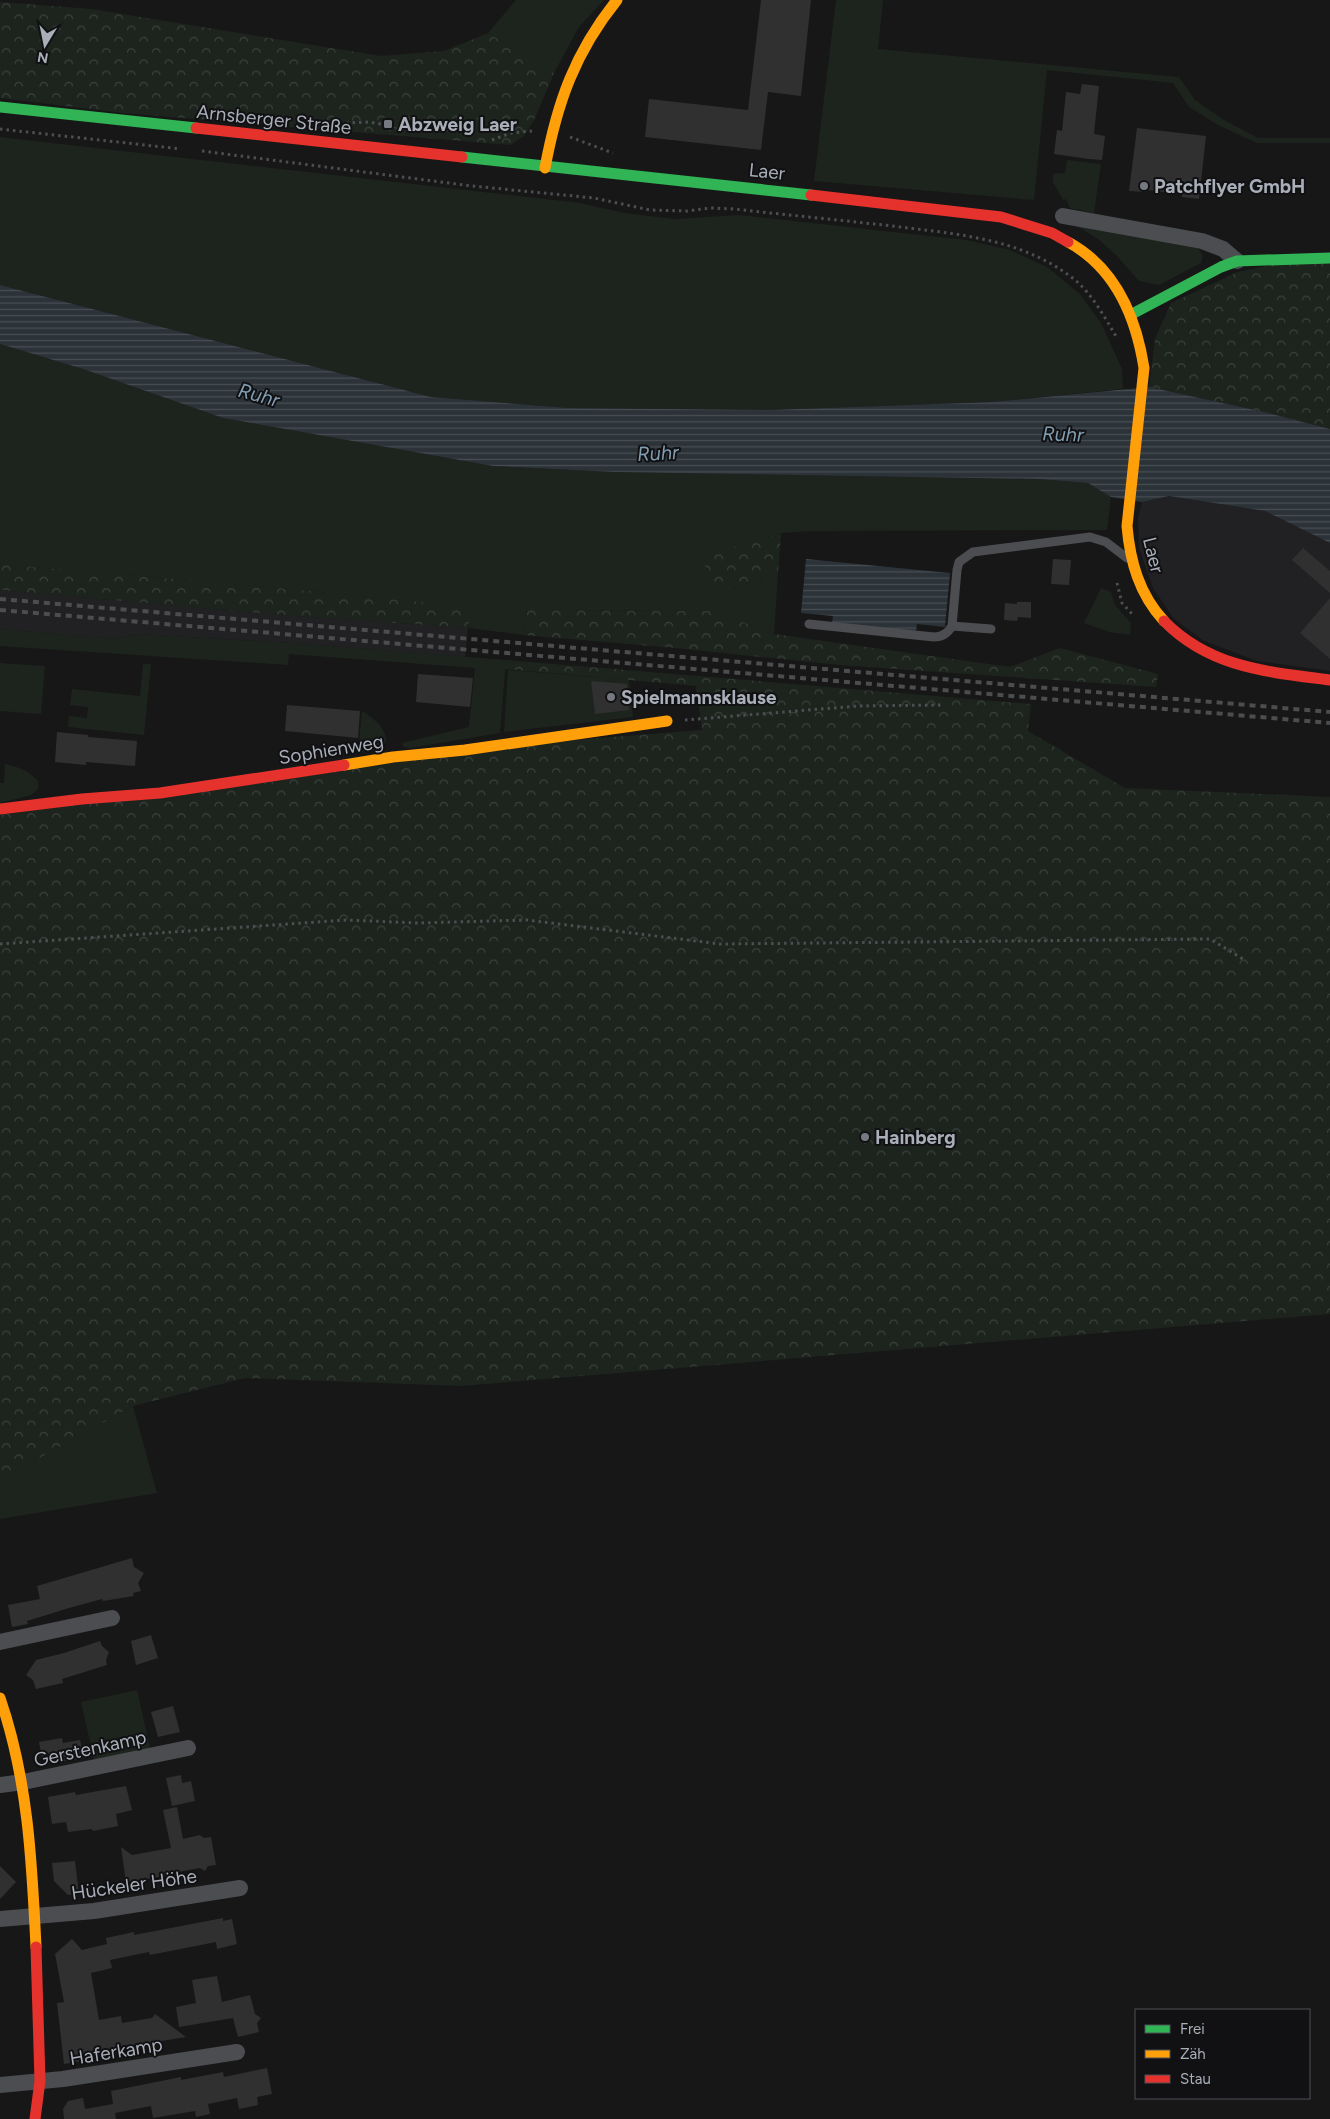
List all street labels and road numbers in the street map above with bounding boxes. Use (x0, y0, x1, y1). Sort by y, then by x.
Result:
street label: Arnsberger Straße (195, 100, 352, 139)
street label: Laer (748, 158, 787, 185)
street label: Laer (1138, 535, 1169, 576)
street label: Sophienweg (277, 730, 385, 769)
street label: Gerstenkamp (32, 1725, 148, 1772)
street label: Hückeler Höhe (70, 1864, 198, 1905)
street label: Haferkamp (68, 2033, 164, 2070)

